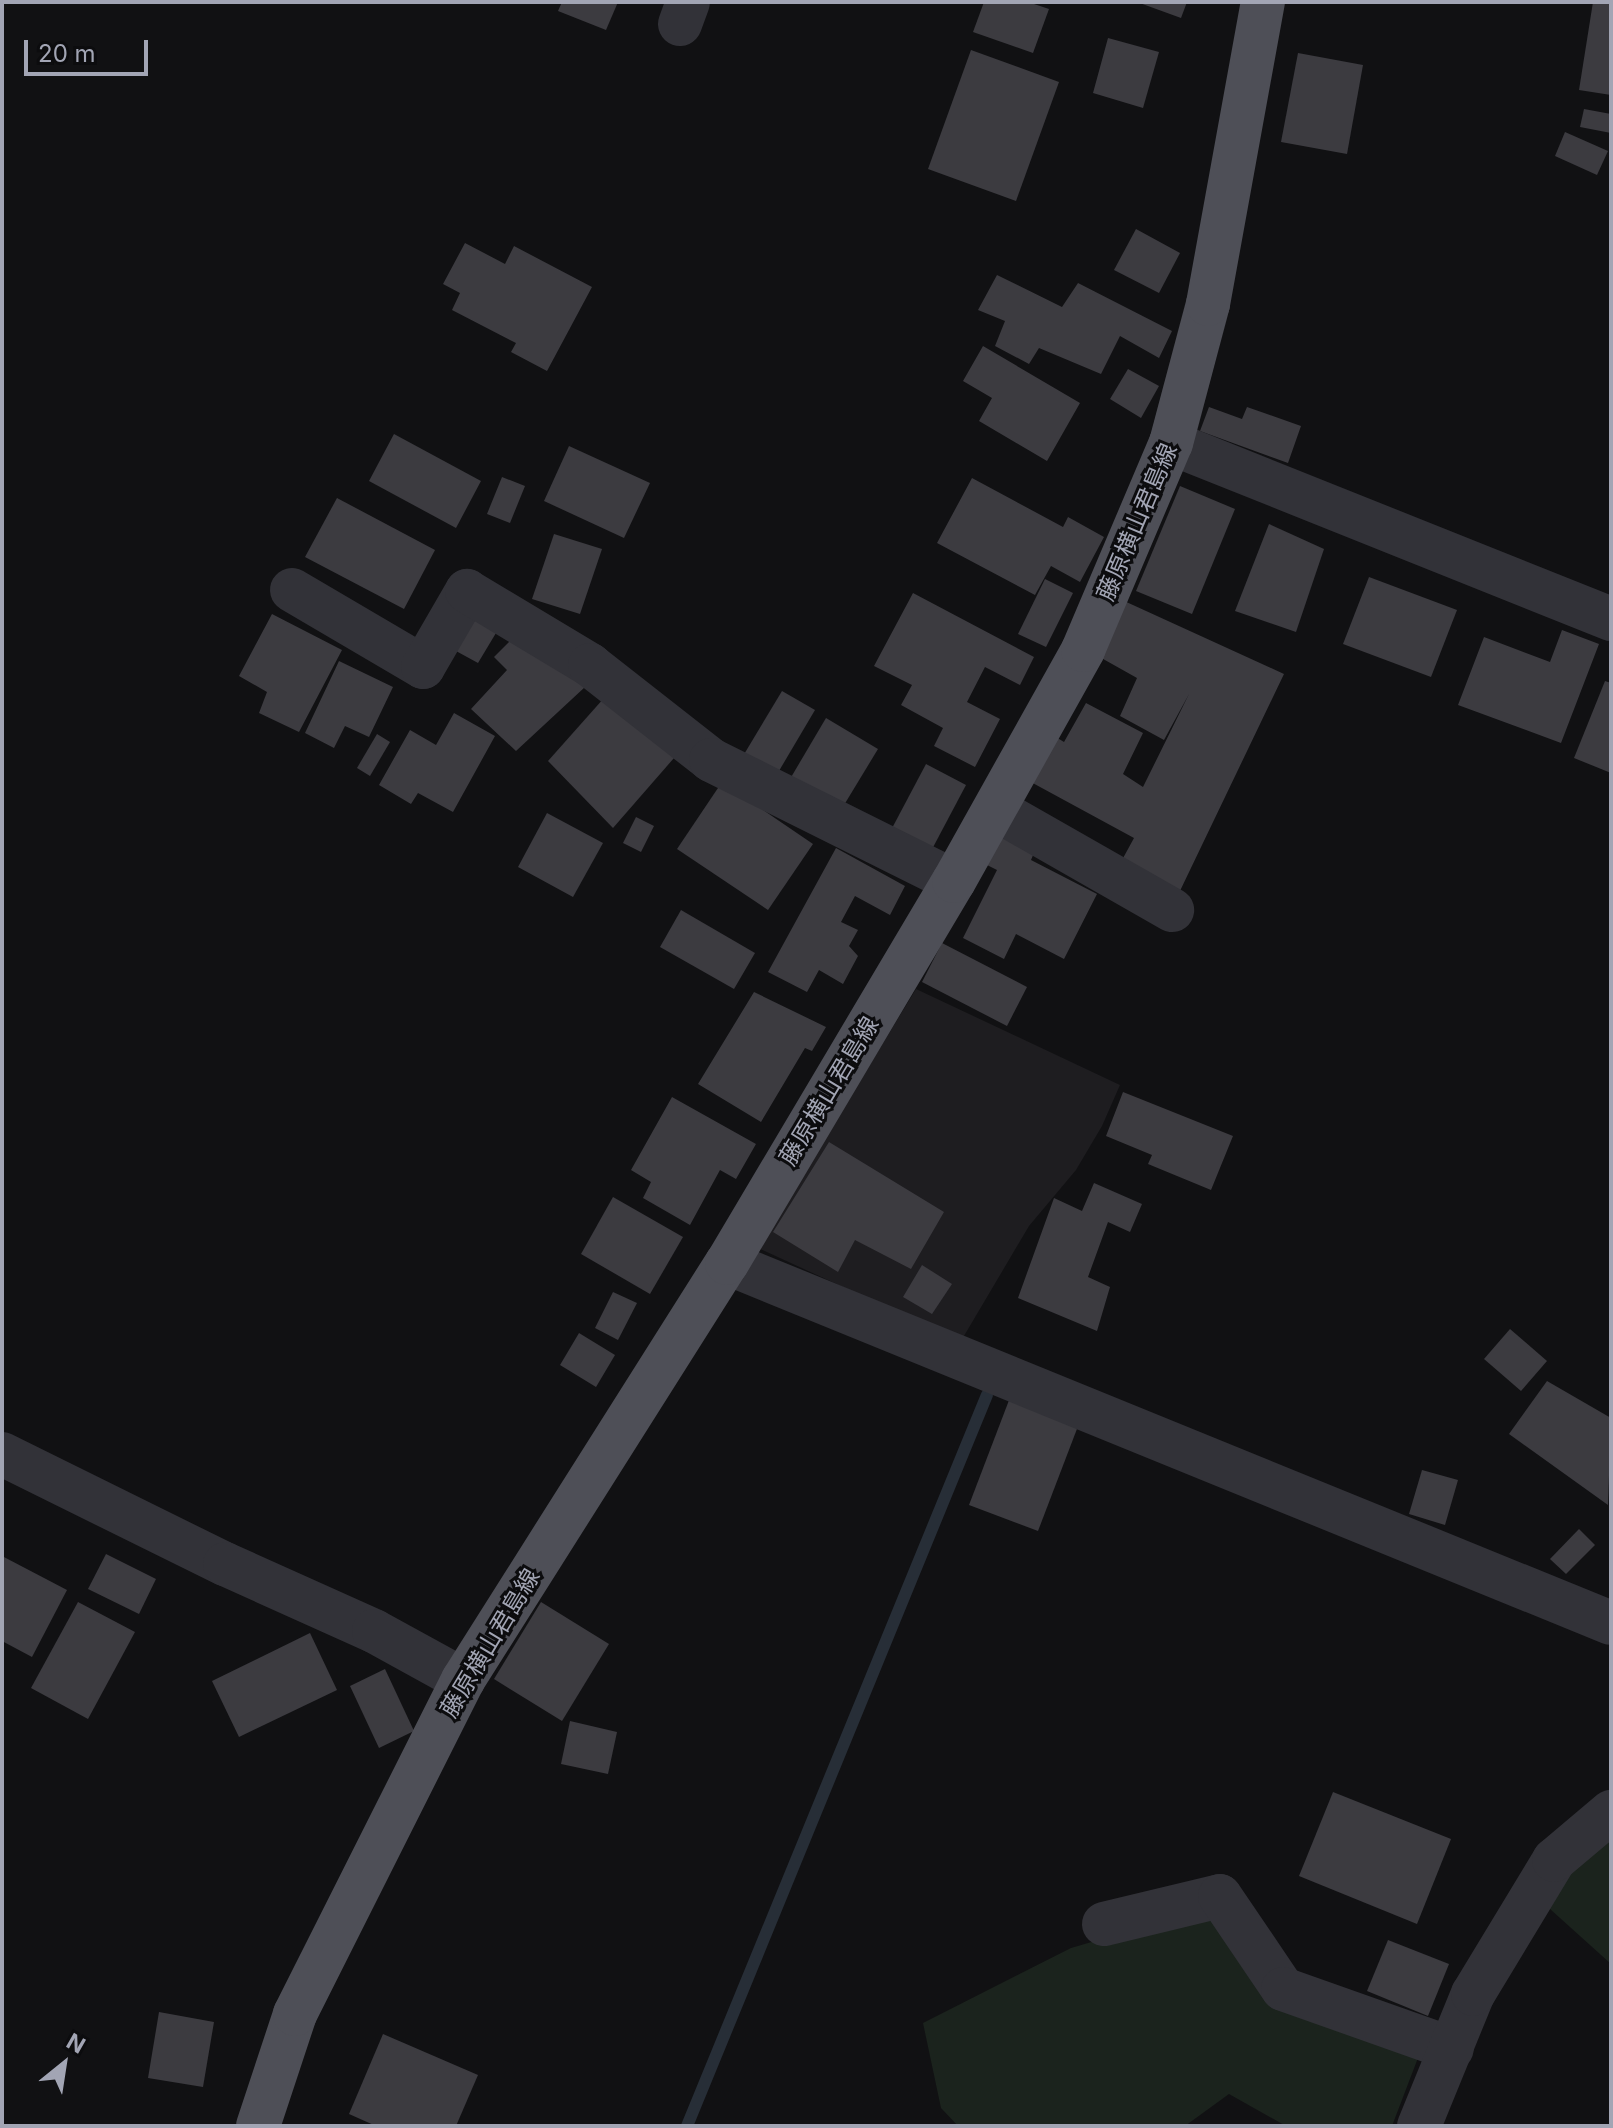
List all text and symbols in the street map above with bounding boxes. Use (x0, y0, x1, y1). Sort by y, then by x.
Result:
scale bar (28, 24, 152, 74)
text: 20 m (38, 39, 96, 68)
street label: 藤原横山君島線 (1091, 439, 1183, 605)
street label: 藤原横山君島線 (773, 1012, 885, 1170)
street label: 藤原横山君島線 (434, 1564, 546, 1722)
north arrow (24, 2024, 104, 2104)
text: N (62, 2028, 90, 2059)

